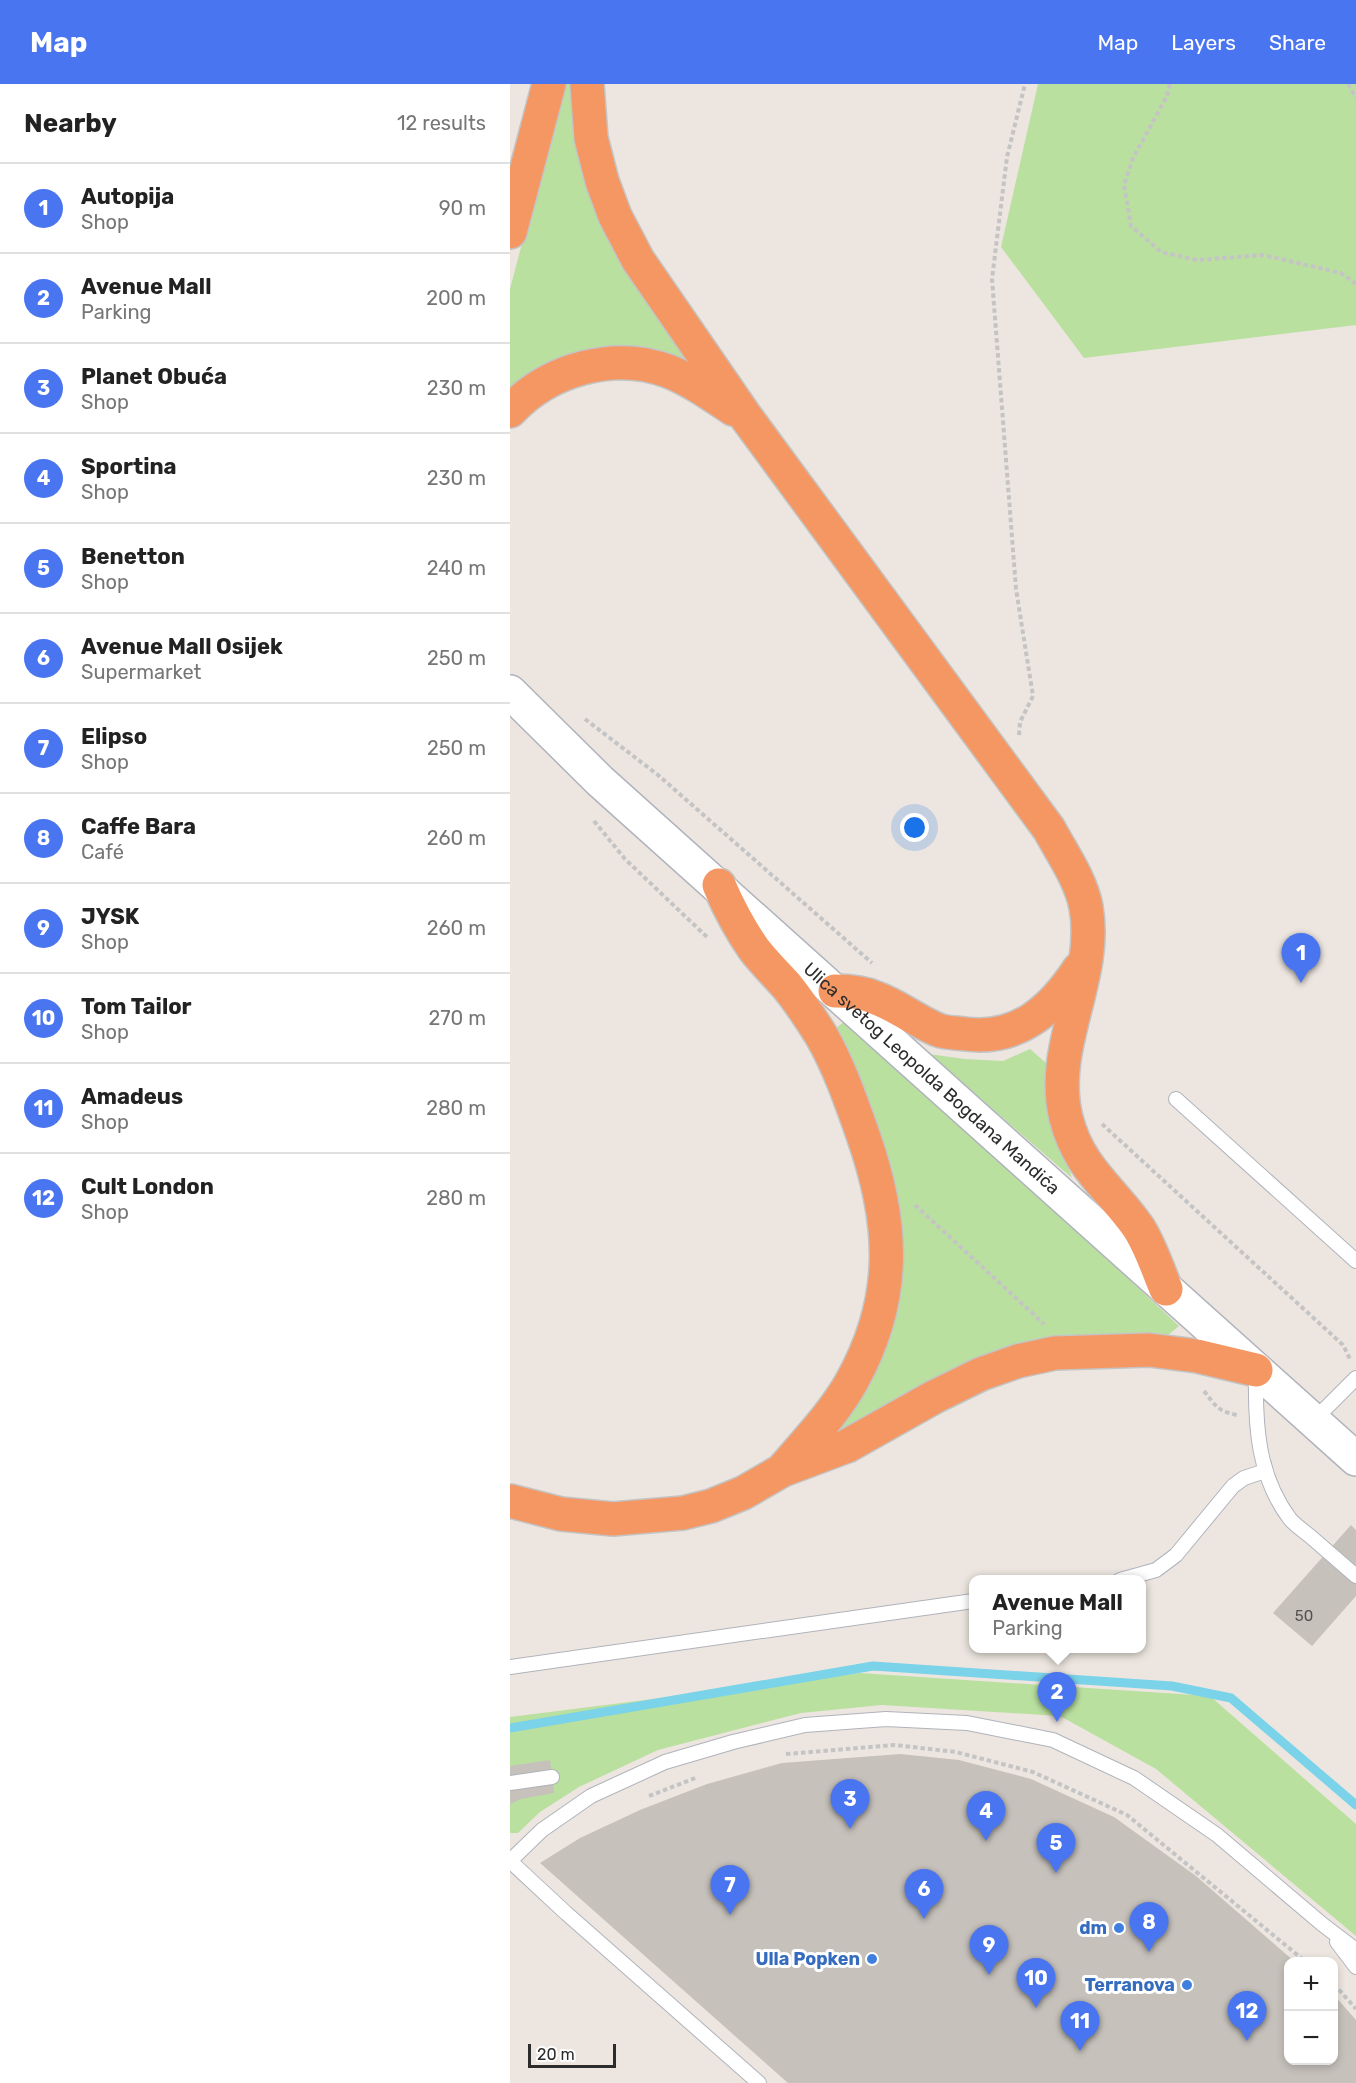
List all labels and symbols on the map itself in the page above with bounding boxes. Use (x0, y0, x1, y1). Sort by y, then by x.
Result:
your location (900, 813, 929, 842)
pin: 1 (1282, 934, 1320, 983)
street label: Ulica svetog Leopolda Bogdana Mandića (799, 958, 1064, 1199)
house number: 50 (1295, 1607, 1313, 1625)
pin: 2 (1038, 1672, 1076, 1722)
pin: 3 (830, 1780, 870, 1829)
pin: 4 (966, 1792, 1006, 1841)
pin: 5 (1036, 1824, 1076, 1873)
pin: 7 (710, 1866, 750, 1915)
pin: 6 (904, 1870, 944, 1919)
pin: 8 (1130, 1902, 1168, 1952)
place label: dm (1079, 1917, 1107, 1939)
marker: dm (1112, 1921, 1126, 1935)
pin: 9 (970, 1926, 1008, 1975)
place label: Ulla Popken (755, 1948, 860, 1970)
marker: Ulla Popken (865, 1952, 879, 1966)
pin: 10 (1016, 1958, 1056, 2008)
place label: Terranova (1085, 1974, 1175, 1996)
marker: Terranova (1180, 1978, 1194, 1992)
pin: 12 (1228, 1992, 1266, 2041)
pin: 11 (1060, 2002, 1100, 2051)
scale bar (528, 2041, 616, 2068)

